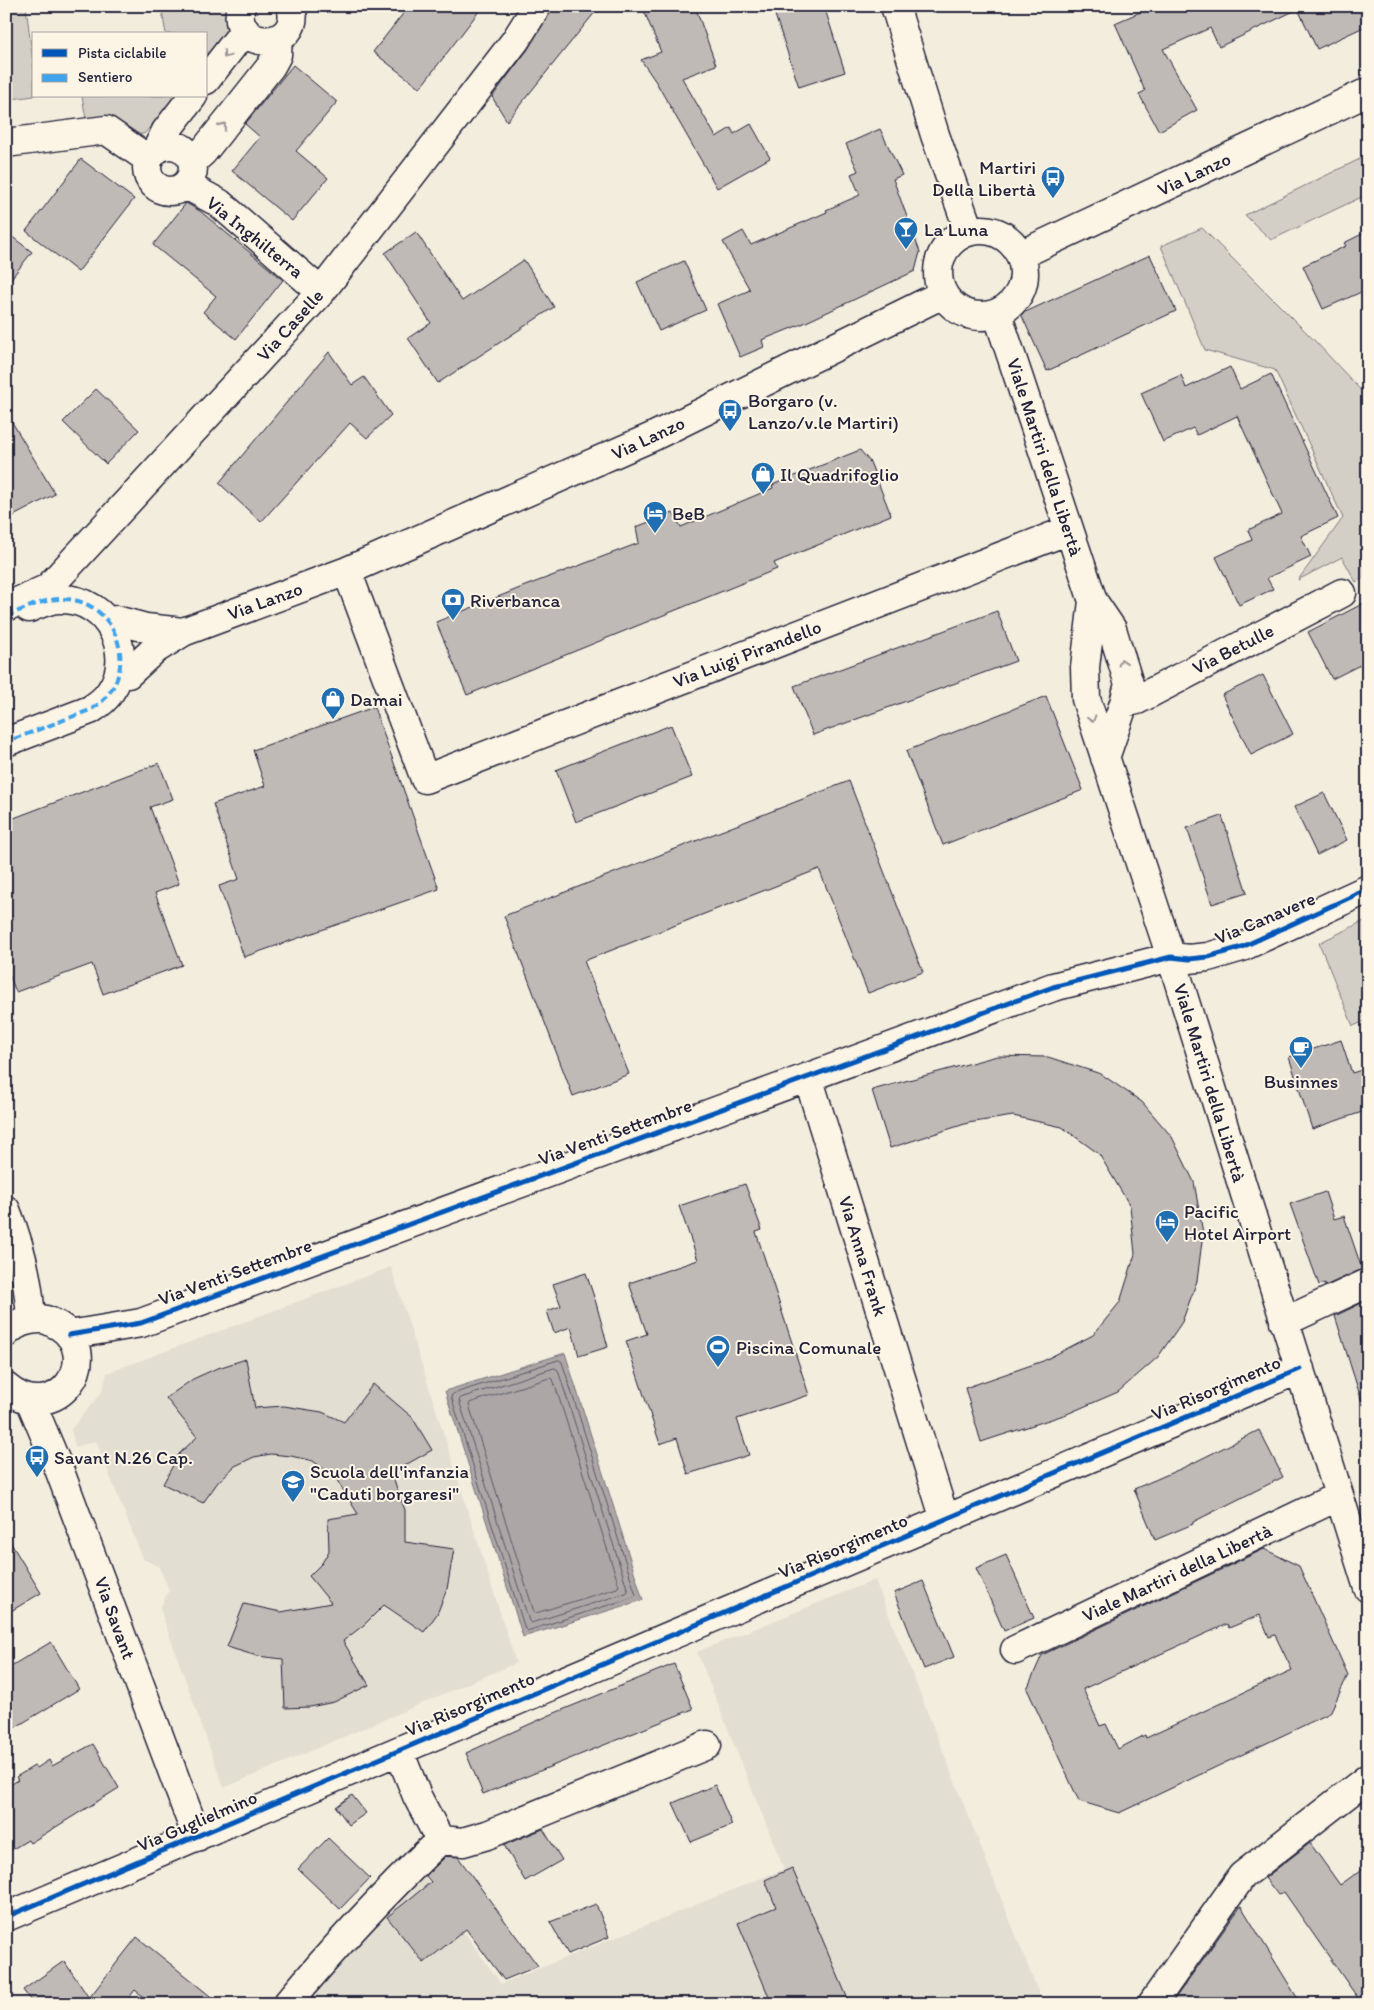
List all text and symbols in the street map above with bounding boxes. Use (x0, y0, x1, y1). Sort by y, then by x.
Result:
legend (32, 32, 208, 98)
text: Pista ciclabile (78, 44, 167, 62)
one-way arrow (223, 49, 231, 58)
text: Sentiero (78, 68, 132, 86)
one-way arrow (218, 123, 226, 132)
street label: Via Lanzo (1154, 147, 1234, 201)
place label: Martiri Della Libertà (932, 156, 1036, 201)
bus stop icon: Martiri Della Libertà (1040, 165, 1066, 199)
street label: Via Inghilterra (202, 191, 308, 283)
bar icon: La Luna (893, 216, 919, 250)
place label: La Luna (924, 218, 988, 241)
street label: Via Caselle (252, 284, 328, 366)
street label: Viale Martiri della Libertà (1002, 355, 1088, 559)
place label: Borgaro (v. Lanzo/v.le Martiri) (748, 389, 899, 434)
bus stop icon: Borgaro (v. Lanzo/v.le Martiri) (717, 398, 743, 432)
street label: Via Lanzo (608, 411, 688, 465)
shop icon: Il Quadrifoglio (750, 461, 776, 495)
place label: Il Quadrifoglio (780, 463, 899, 486)
hotel icon: BeB (642, 500, 668, 534)
place label: BeB (672, 502, 705, 525)
street label: Via Lanzo (224, 577, 306, 625)
bank icon: Riverbanca (440, 587, 466, 621)
place label: Riverbanca (470, 589, 561, 612)
street label: Via Luigi Pirandello (669, 615, 825, 693)
street label: Via Betulle (1188, 619, 1278, 679)
one-way arrow (1118, 658, 1128, 666)
shop icon: Damai (320, 686, 346, 720)
place label: Damai (350, 688, 403, 711)
one-way arrow (1087, 714, 1097, 722)
street label: Via Canavere (1211, 887, 1319, 949)
street label: Viale Martiri della Libertà (1169, 981, 1251, 1185)
cafe icon: Businnes (1288, 1035, 1314, 1069)
place label: Businnes (1264, 1070, 1338, 1093)
street label: Via Venti Settembre (535, 1094, 695, 1170)
street label: Via Anna Frank (834, 1193, 892, 1319)
place label: Pacific Hotel Airport (1184, 1200, 1291, 1245)
hotel icon: Pacific Hotel Airport (1154, 1209, 1180, 1243)
street label: Via Venti Settembre (155, 1234, 315, 1310)
sports icon: Piscina Comunale (705, 1334, 731, 1368)
place label: Piscina Comunale (736, 1336, 881, 1359)
street label: Via Risorgimento (1148, 1350, 1284, 1426)
bus stop icon: Savant N.26 Cap. (24, 1444, 50, 1478)
place label: Savant N.26 Cap. (54, 1446, 193, 1469)
place label: Scuola dell'infanzia "Caduti borgaresi" (310, 1460, 469, 1505)
school or university icon: Scuola dell'infanzia "Caduti borgaresi" (280, 1469, 306, 1503)
street label: Via Risorgimento (775, 1508, 911, 1584)
street label: Viale Martiri della Libertà (1078, 1519, 1276, 1627)
street label: Via Savant (89, 1574, 141, 1662)
street label: Via Risorgimento (402, 1666, 538, 1742)
street label: Via Guglielmino (133, 1785, 261, 1857)

